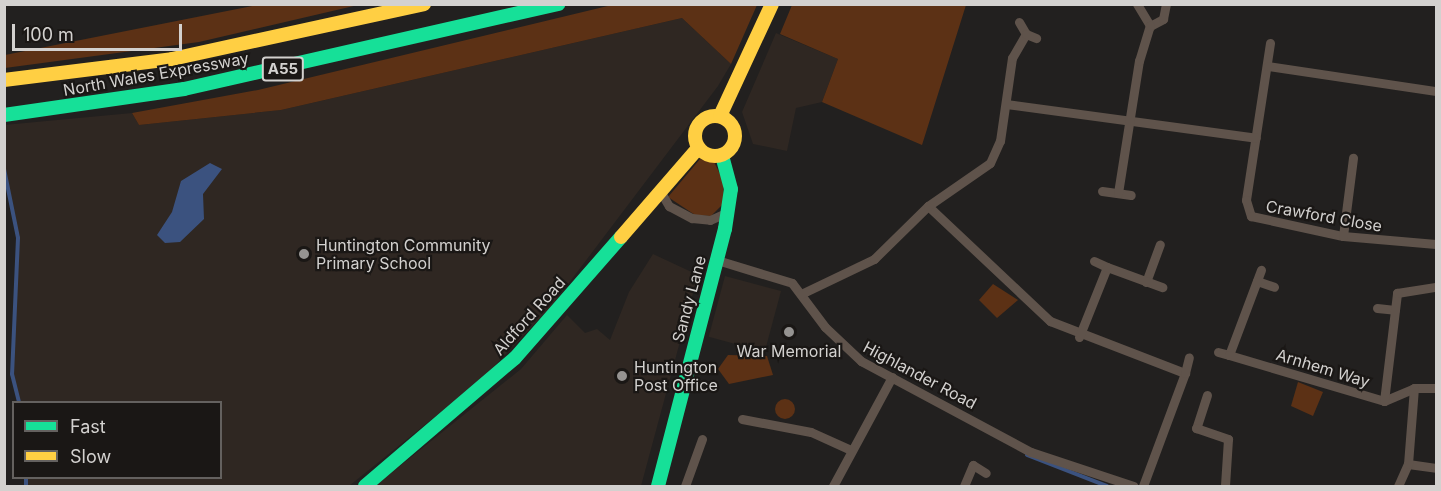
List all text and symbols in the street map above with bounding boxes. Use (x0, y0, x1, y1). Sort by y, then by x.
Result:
scale bar (15, 12, 184, 50)
text: 100 m (23, 24, 74, 45)
street label: North Wales Expressway (62, 48, 250, 100)
road number: A55 (260, 57, 306, 81)
street label: Crawford Close (1264, 196, 1384, 236)
place label: Huntington Community Primary School (316, 235, 490, 273)
marker: Huntington Community Primary School (297, 247, 311, 261)
street label: Sandy Lane (668, 254, 710, 344)
street label: Aldford Road (489, 273, 569, 359)
marker: War Memorial (782, 325, 796, 339)
street label: Highlander Road (860, 337, 980, 413)
place label: War Memorial (737, 341, 841, 361)
street label: Arnhem Way (1274, 345, 1372, 391)
place label: Huntington Post Office (634, 357, 718, 395)
marker: Huntington Post Office (615, 369, 629, 383)
legend (12, 401, 222, 479)
text: Fast (70, 416, 106, 437)
text: Slow (70, 446, 111, 467)

